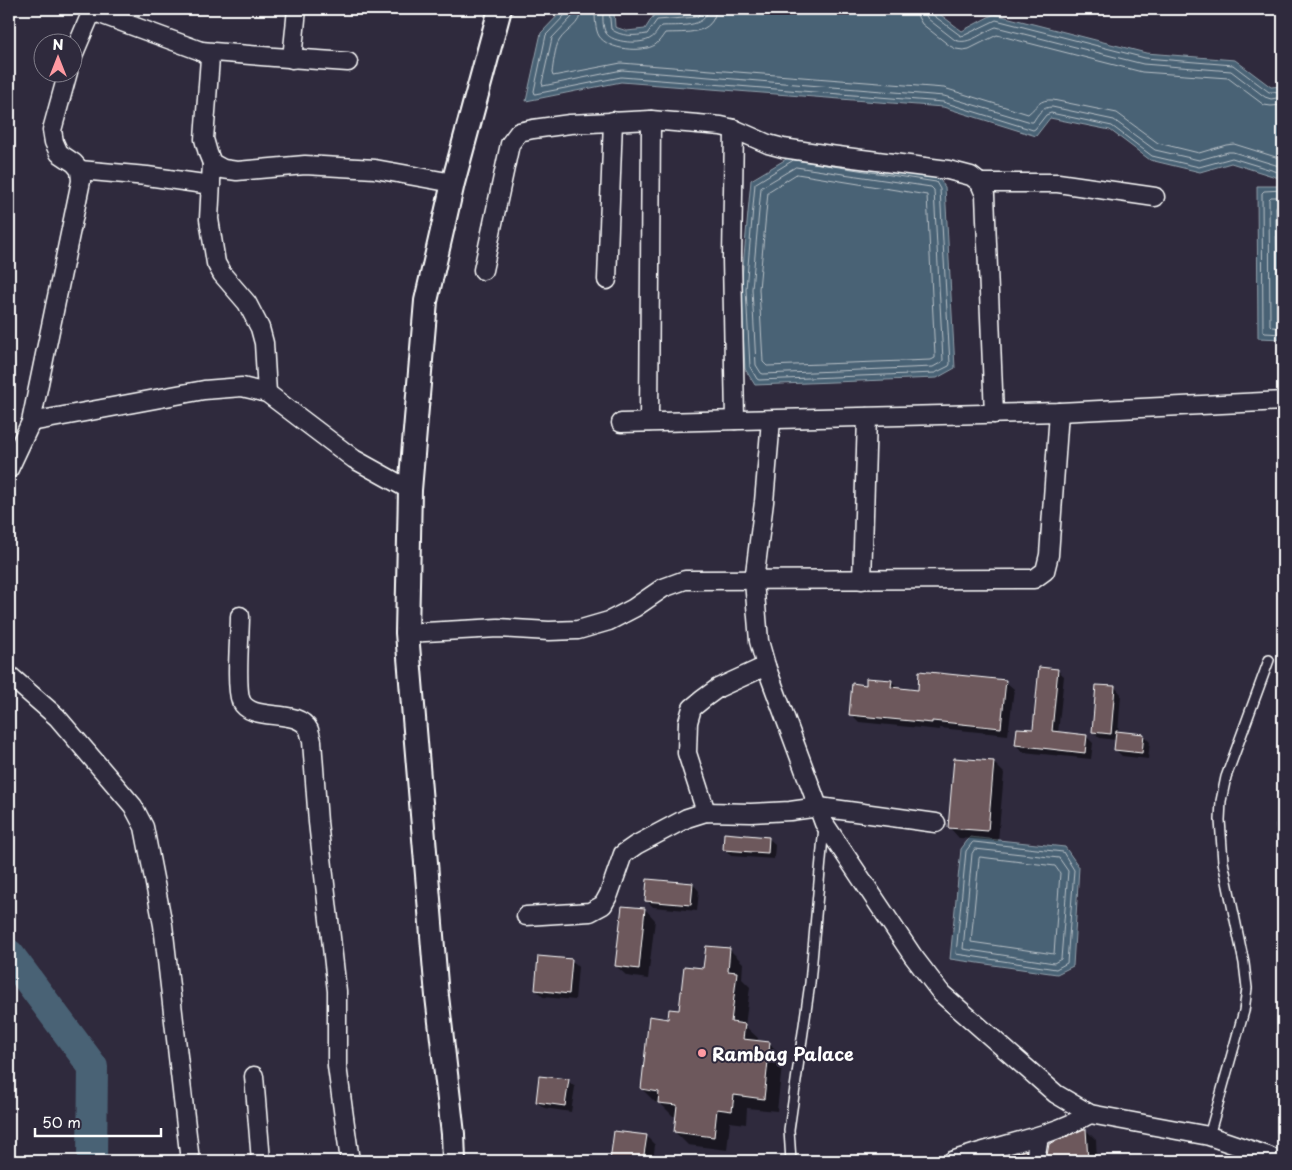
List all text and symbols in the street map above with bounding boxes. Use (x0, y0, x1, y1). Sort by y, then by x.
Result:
north arrow (32, 32, 82, 82)
text: N (52, 34, 64, 55)
place label: Rambag Palace (712, 1040, 854, 1067)
marker: Rambag Palace (696, 1047, 708, 1059)
scale bar (35, 1105, 161, 1137)
text: 50 m (42, 1110, 81, 1133)

